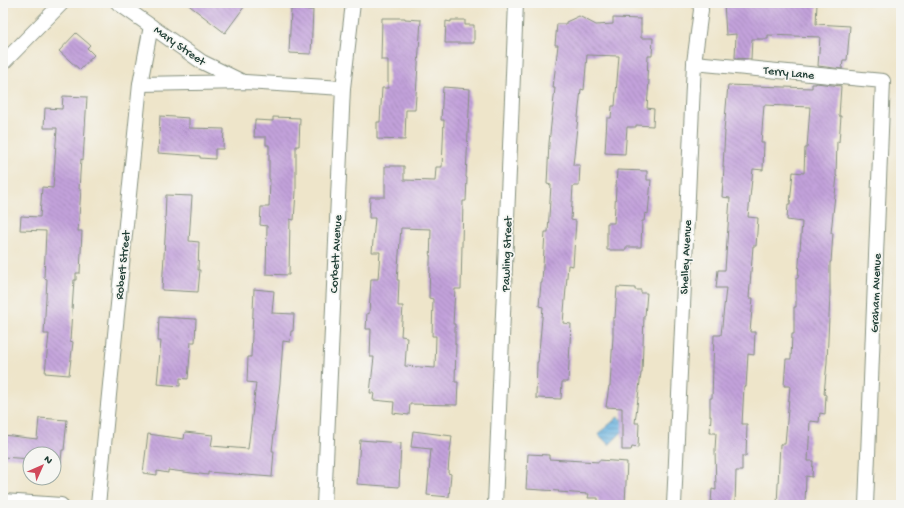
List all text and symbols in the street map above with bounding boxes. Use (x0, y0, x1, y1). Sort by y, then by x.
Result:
street label: Mary Street (150, 24, 208, 70)
street label: Terry Lane (762, 64, 816, 84)
street label: Corbett Avenue (328, 214, 346, 294)
street label: Pawling Street (500, 215, 516, 293)
street label: Shelley Avenue (678, 219, 696, 295)
street label: Robert Street (113, 229, 135, 300)
street label: Graham Avenue (869, 253, 885, 333)
north arrow (22, 446, 62, 486)
text: N (41, 454, 54, 467)

